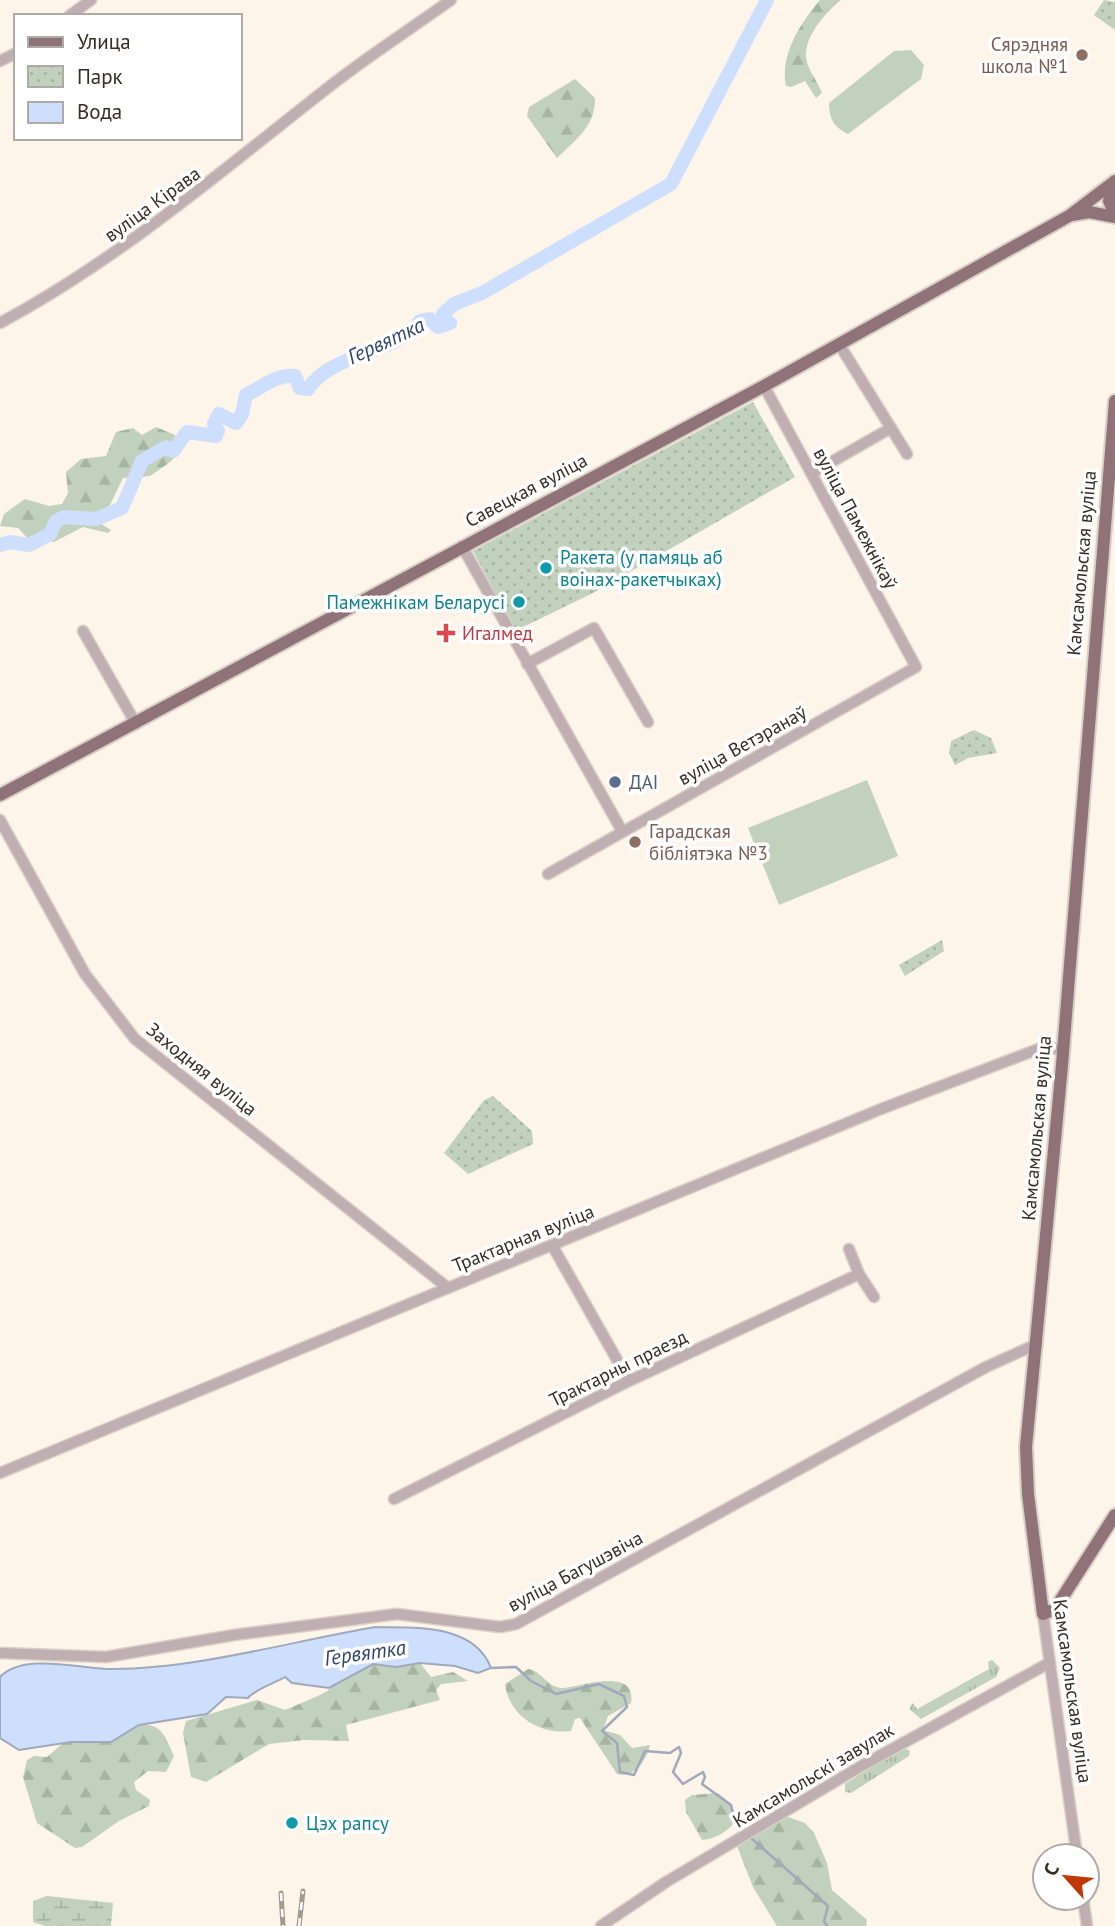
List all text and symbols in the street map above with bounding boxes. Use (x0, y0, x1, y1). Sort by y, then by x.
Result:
legend (14, 14, 242, 140)
text: Улица (77, 28, 131, 55)
place label: Сярэдняя школа №1 (981, 32, 1068, 78)
marker: Сярэдняя школа №1 (1074, 47, 1090, 63)
text: Парк (77, 63, 123, 90)
text: Вода (77, 98, 122, 125)
street label: вуліца Кірава (99, 161, 205, 247)
water label: Гервятка (343, 311, 429, 370)
street label: вуліца Памежнікаў (809, 443, 903, 593)
street label: Савецкая вуліца (461, 448, 591, 532)
street label: Камсамольская вуліца (1061, 470, 1101, 656)
place label: Ракета (у памяць аб воінах-ракетчыках) (560, 545, 723, 591)
marker: Ракета (у памяць аб воінах-ракетчыках) (538, 560, 554, 576)
place label: Памежнікам Беларусі (326, 590, 505, 614)
marker: Памежнікам Беларусі (511, 594, 527, 610)
place label: Игалмед (462, 621, 533, 645)
marker: Игалмед (436, 623, 456, 643)
street label: вуліца Ветэранаў (674, 700, 810, 790)
place label: ДАІ (629, 770, 658, 794)
marker: ДАІ (607, 774, 623, 790)
place label: Гарадская бібліятэка №3 (649, 819, 768, 865)
marker: Гарадская бібліятэка №3 (627, 834, 643, 850)
street label: Заходняя вуліца (142, 1017, 262, 1121)
street label: Камсамольская вуліца (1016, 1035, 1056, 1221)
street label: Трактарная вуліца (449, 1199, 597, 1277)
street label: Трактарны праезд (545, 1324, 691, 1412)
street label: вуліца Багушэвіча (503, 1525, 647, 1617)
street label: Камсамольская вуліца (1048, 1597, 1098, 1785)
water label: Гервятка (322, 1633, 408, 1672)
street label: Камсамольскі завулак (728, 1717, 898, 1833)
place label: Цэх рапсу (306, 1811, 389, 1835)
marker: Цэх рапсу (284, 1815, 300, 1831)
north arrow (1031, 1842, 1101, 1912)
text: С (1038, 1859, 1064, 1879)

